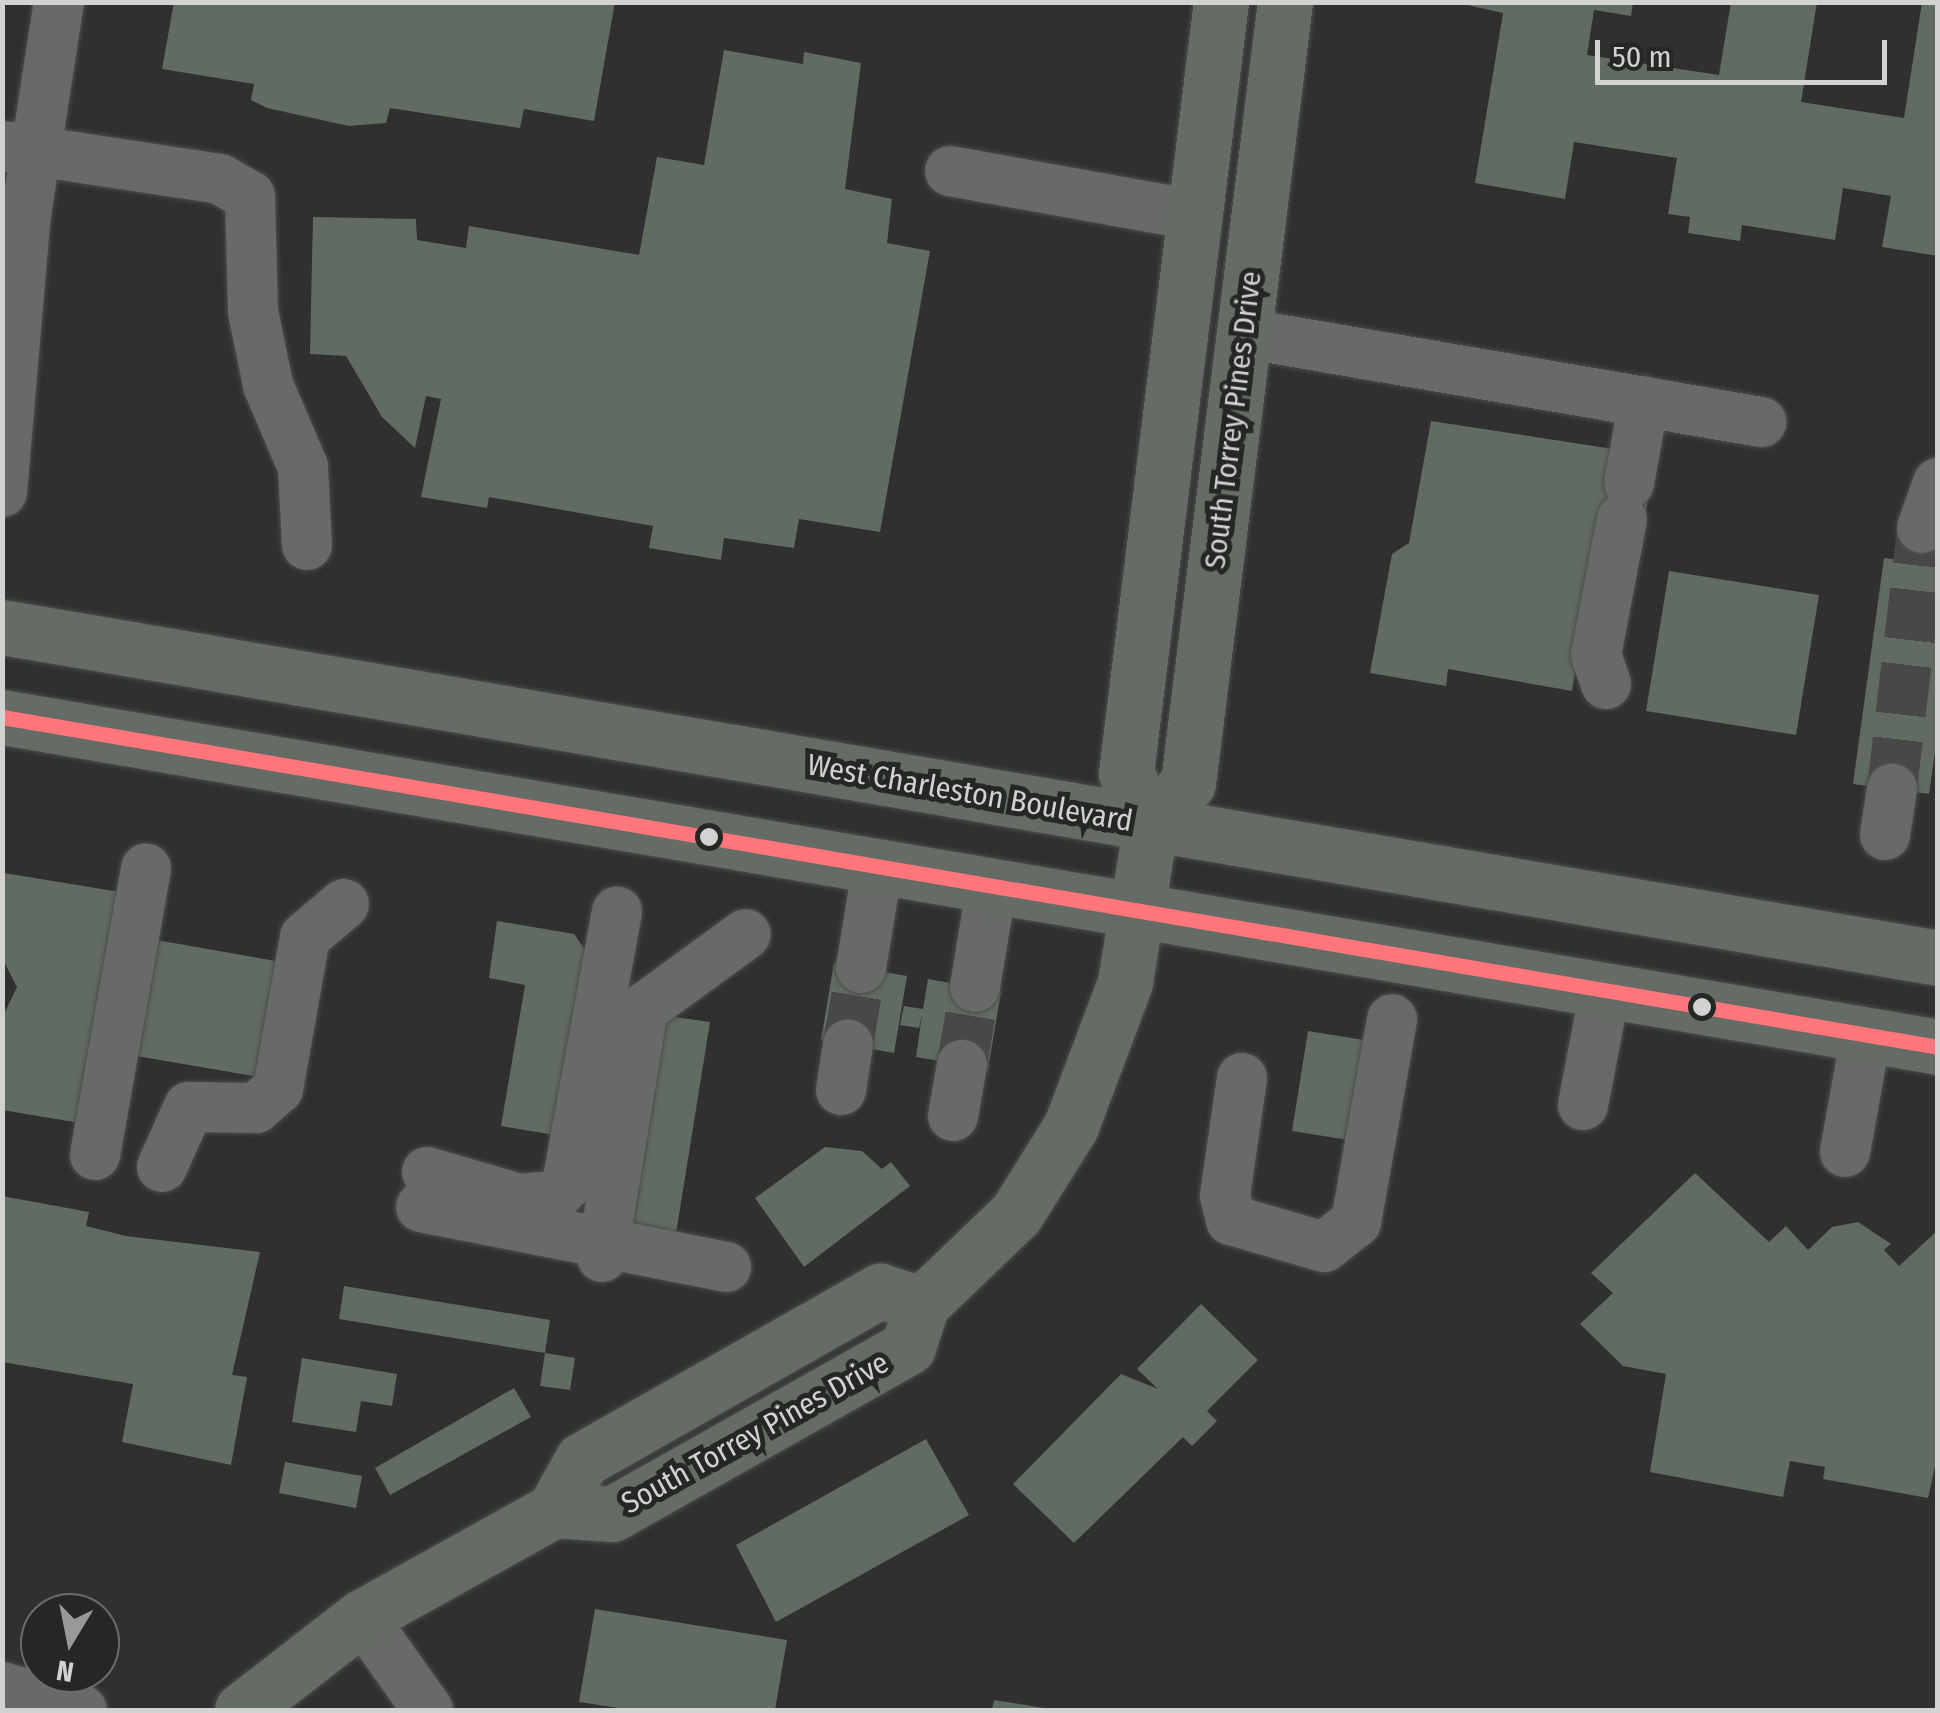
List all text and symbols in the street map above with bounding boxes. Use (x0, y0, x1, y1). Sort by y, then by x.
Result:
scale bar (1600, 20, 1892, 82)
text: 50 m (1612, 39, 1672, 75)
street label: South Torrey Pines Drive (1197, 269, 1269, 571)
street label: West Charleston Boulevard (805, 747, 1135, 839)
unlabelled marker (699, 827, 719, 847)
unlabelled marker (1692, 997, 1712, 1017)
street label: South Torrey Pines Drive (615, 1345, 895, 1521)
north arrow (20, 1593, 120, 1693)
text: N (54, 1653, 76, 1689)

